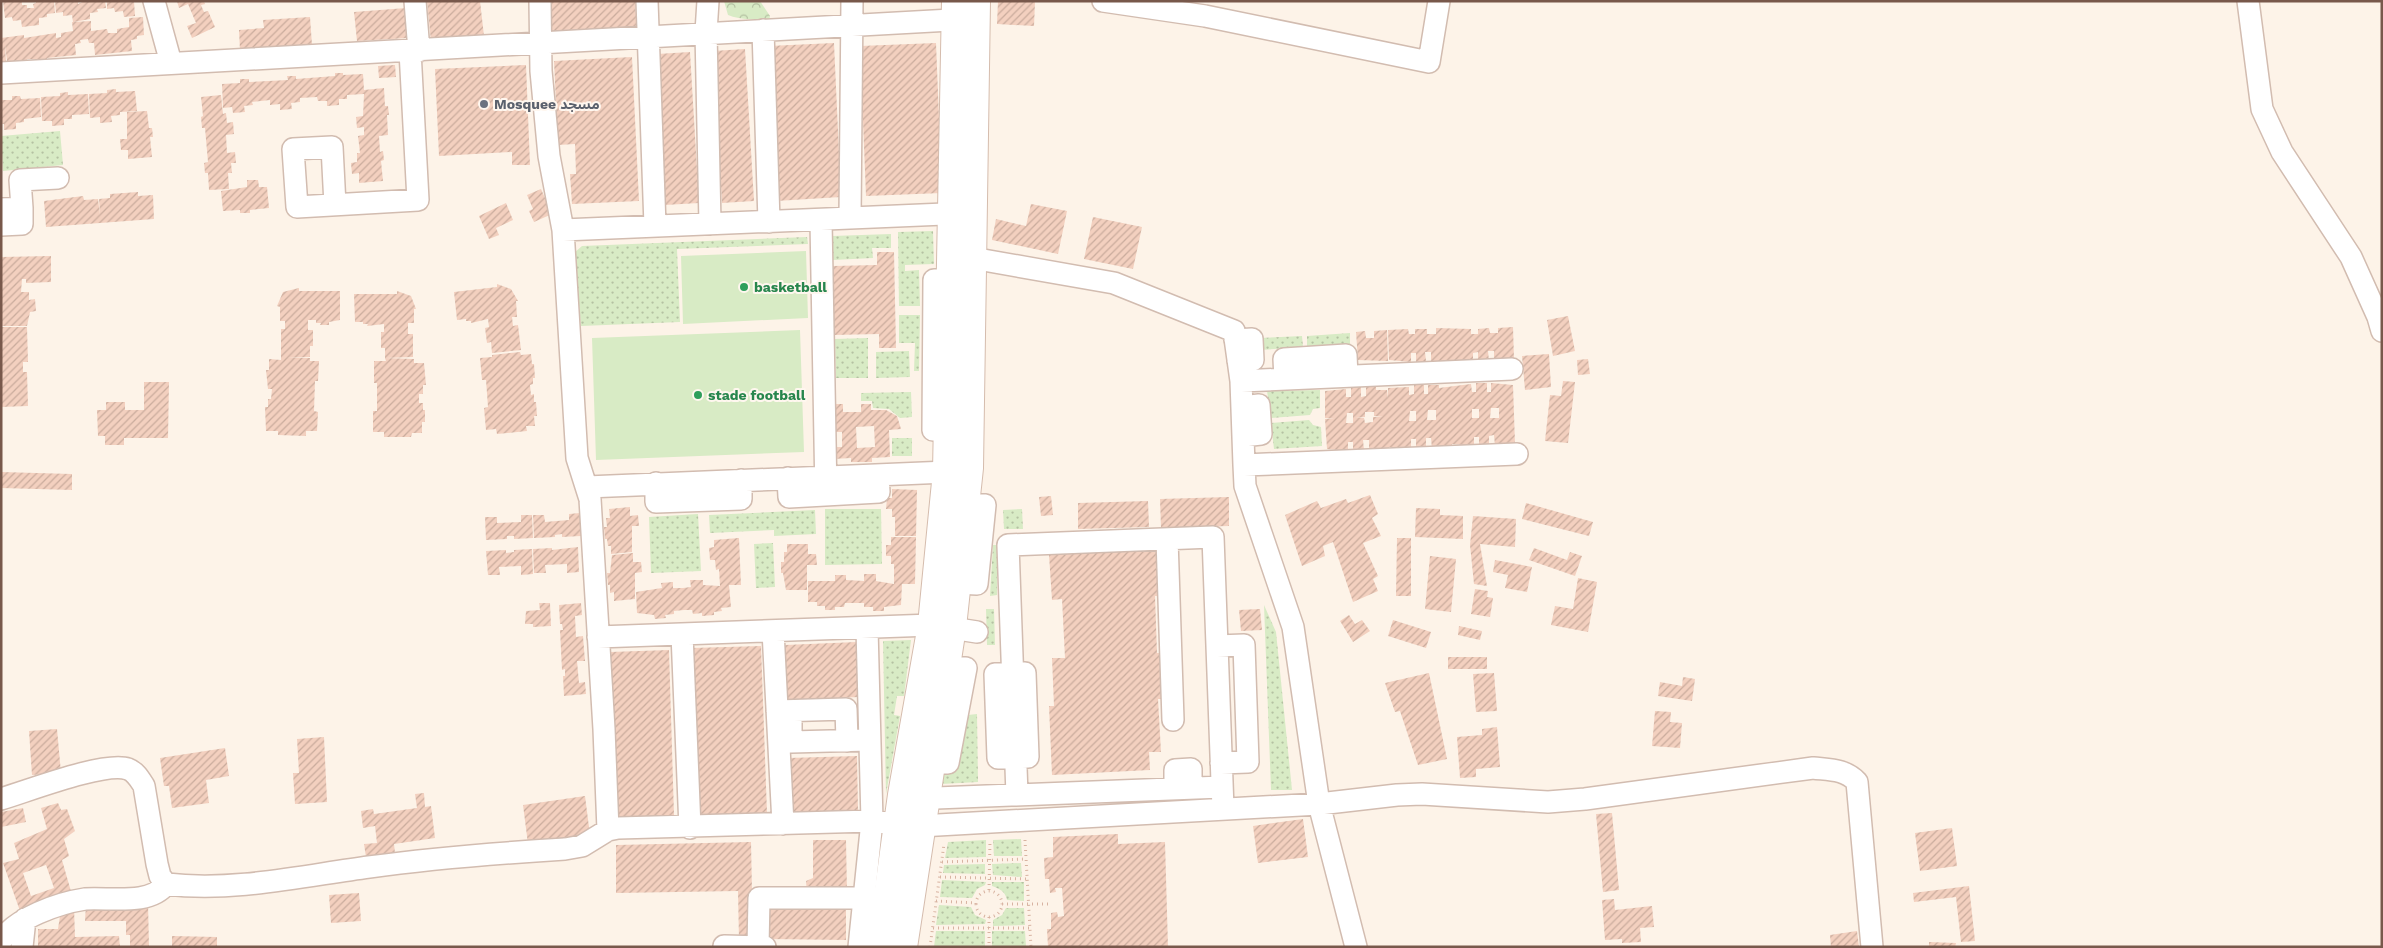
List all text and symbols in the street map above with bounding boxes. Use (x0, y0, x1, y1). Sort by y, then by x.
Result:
place label: Mosquee مسجد (494, 96, 600, 112)
marker: Mosquee مسجد (478, 98, 490, 110)
place label: basketball (754, 279, 827, 295)
marker: basketball (738, 281, 750, 293)
place label: stade football (708, 387, 806, 403)
marker: stade football (692, 389, 704, 401)

